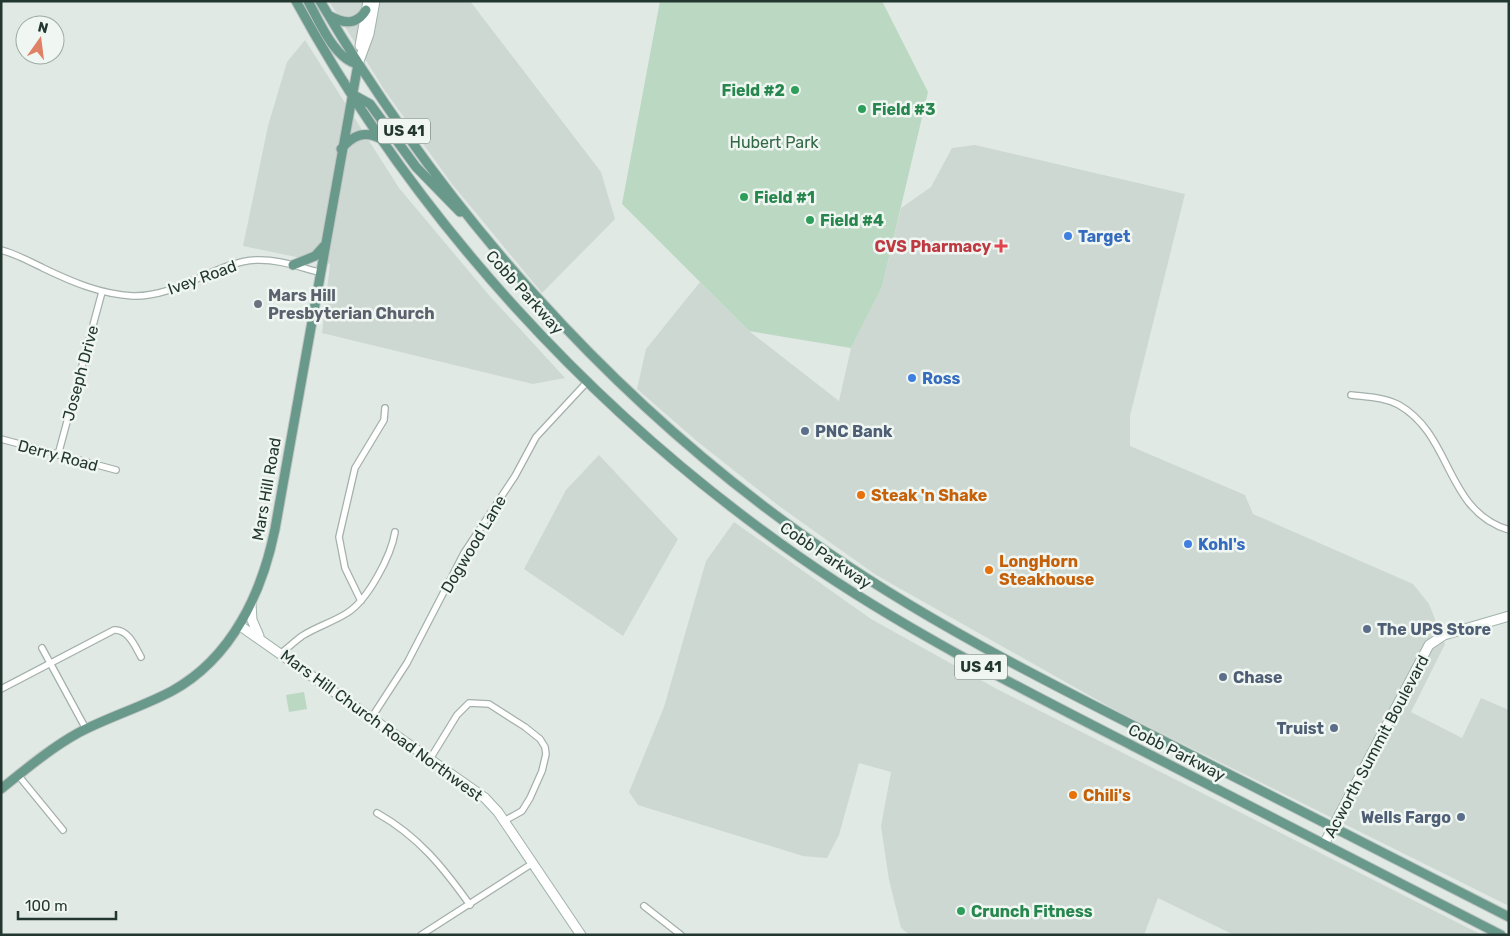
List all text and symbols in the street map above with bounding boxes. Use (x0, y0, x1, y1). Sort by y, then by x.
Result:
north arrow (15, 15, 65, 65)
text: N (36, 18, 50, 37)
place label: Field #2 (722, 81, 785, 100)
marker: Field #2 (789, 84, 801, 96)
place label: Field #3 (872, 100, 936, 119)
marker: Field #3 (856, 103, 868, 115)
road number: US 41 (378, 118, 430, 144)
park label: Hubert Park (729, 133, 819, 152)
place label: Field #1 (754, 188, 815, 207)
marker: Field #1 (738, 191, 750, 203)
place label: Field #4 (820, 211, 884, 230)
marker: Field #4 (804, 214, 816, 226)
place label: Target (1078, 227, 1131, 246)
marker: Target (1062, 230, 1074, 242)
place label: CVS Pharmacy (875, 237, 991, 256)
marker: CVS Pharmacy (995, 240, 1007, 252)
street label: Cobb Parkway (482, 247, 567, 338)
street label: Ivey Road (165, 256, 239, 299)
place label: Mars Hill Presbyterian Church (268, 286, 435, 323)
marker: Mars Hill Presbyterian Church (252, 298, 264, 310)
street label: Joseph Drive (59, 323, 102, 423)
place label: Ross (922, 369, 961, 388)
marker: Ross (906, 372, 918, 384)
place label: PNC Bank (815, 422, 893, 441)
marker: PNC Bank (799, 425, 811, 437)
street label: Derry Road (16, 436, 100, 475)
street label: Mars Hill Road (248, 436, 285, 542)
place label: Steak 'n Shake (871, 486, 987, 505)
marker: Steak 'n Shake (855, 489, 867, 501)
street label: Dogwood Lane (437, 492, 510, 597)
street label: Cobb Parkway (776, 518, 875, 593)
place label: Kohl's (1198, 535, 1246, 554)
marker: Kohl's (1182, 538, 1194, 550)
place label: LongHorn Steakhouse (999, 552, 1094, 589)
marker: LongHorn Steakhouse (983, 564, 995, 576)
place label: The UPS Store (1377, 620, 1491, 639)
marker: The UPS Store (1361, 623, 1373, 635)
street label: Mars Hill Church Road Northwest (277, 646, 486, 805)
street label: Acworth Summit Boulevard (1320, 652, 1433, 841)
road number: US 41 (955, 654, 1007, 680)
place label: Chase (1233, 668, 1282, 687)
marker: Chase (1217, 671, 1229, 683)
place label: Truist (1276, 719, 1325, 738)
street label: Cobb Parkway (1125, 720, 1229, 785)
marker: Truist (1328, 722, 1340, 734)
place label: Chili's (1083, 786, 1131, 805)
marker: Chili's (1067, 789, 1079, 801)
place label: Wells Fargo (1361, 808, 1451, 827)
marker: Wells Fargo (1455, 811, 1467, 823)
scale bar (18, 888, 115, 920)
text: 100 m (25, 897, 67, 915)
place label: Crunch Fitness (971, 902, 1093, 921)
marker: Crunch Fitness (955, 905, 967, 917)

